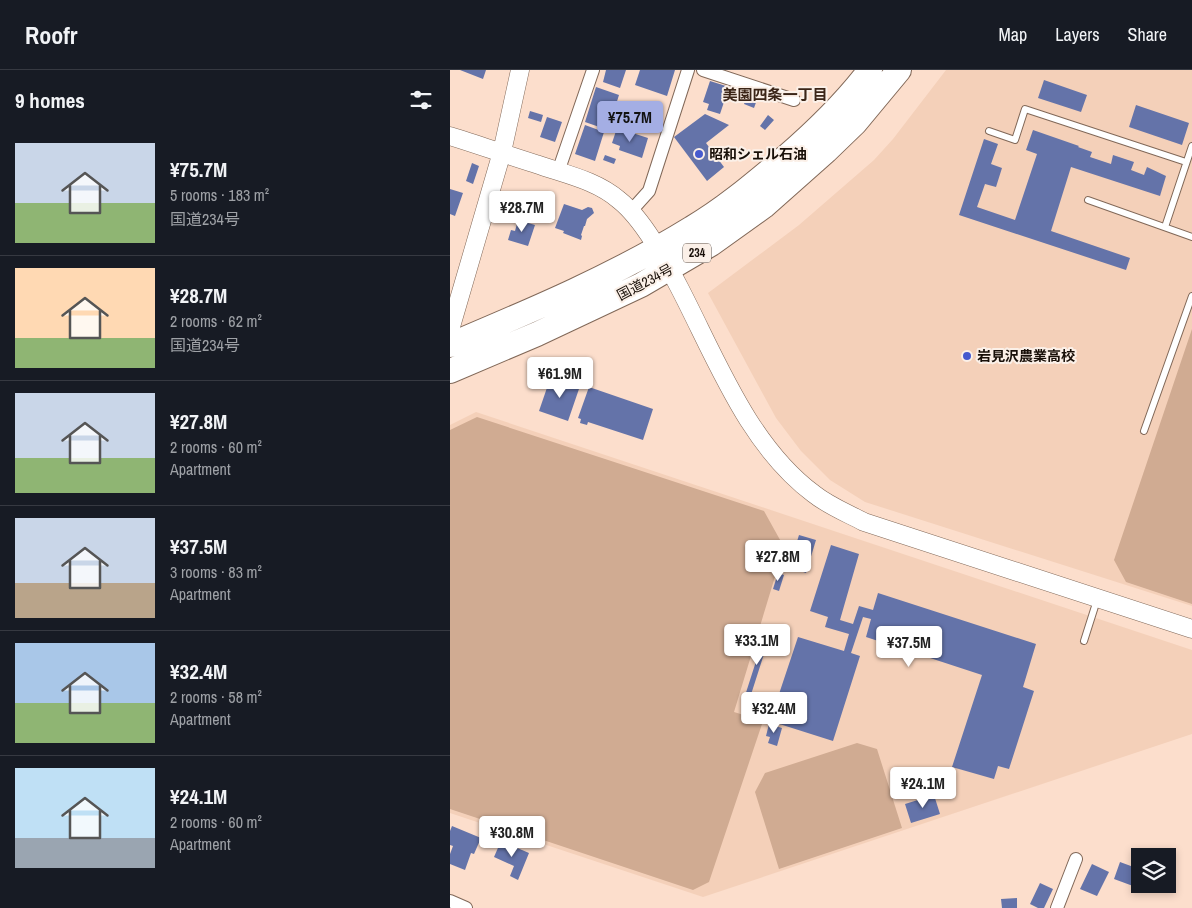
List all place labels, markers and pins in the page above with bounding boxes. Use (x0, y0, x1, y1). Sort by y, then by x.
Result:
pin: ¥75.7M (589, 100, 671, 143)
place label: 昭和シェル石油 (709, 145, 807, 163)
marker: 昭和シェル石油 (693, 148, 705, 160)
pin: ¥28.7M (481, 190, 563, 233)
place label: 岩見沢農業高校 (977, 347, 1075, 365)
marker: 岩見沢農業高校 (961, 350, 973, 362)
pin: ¥61.9M (519, 356, 601, 399)
pin: ¥27.8M (737, 540, 819, 582)
pin: ¥33.1M (716, 624, 798, 666)
pin: ¥37.5M (868, 626, 950, 668)
pin: ¥32.4M (733, 692, 815, 734)
pin: ¥24.1M (882, 766, 964, 809)
pin: ¥30.8M (471, 816, 553, 858)

